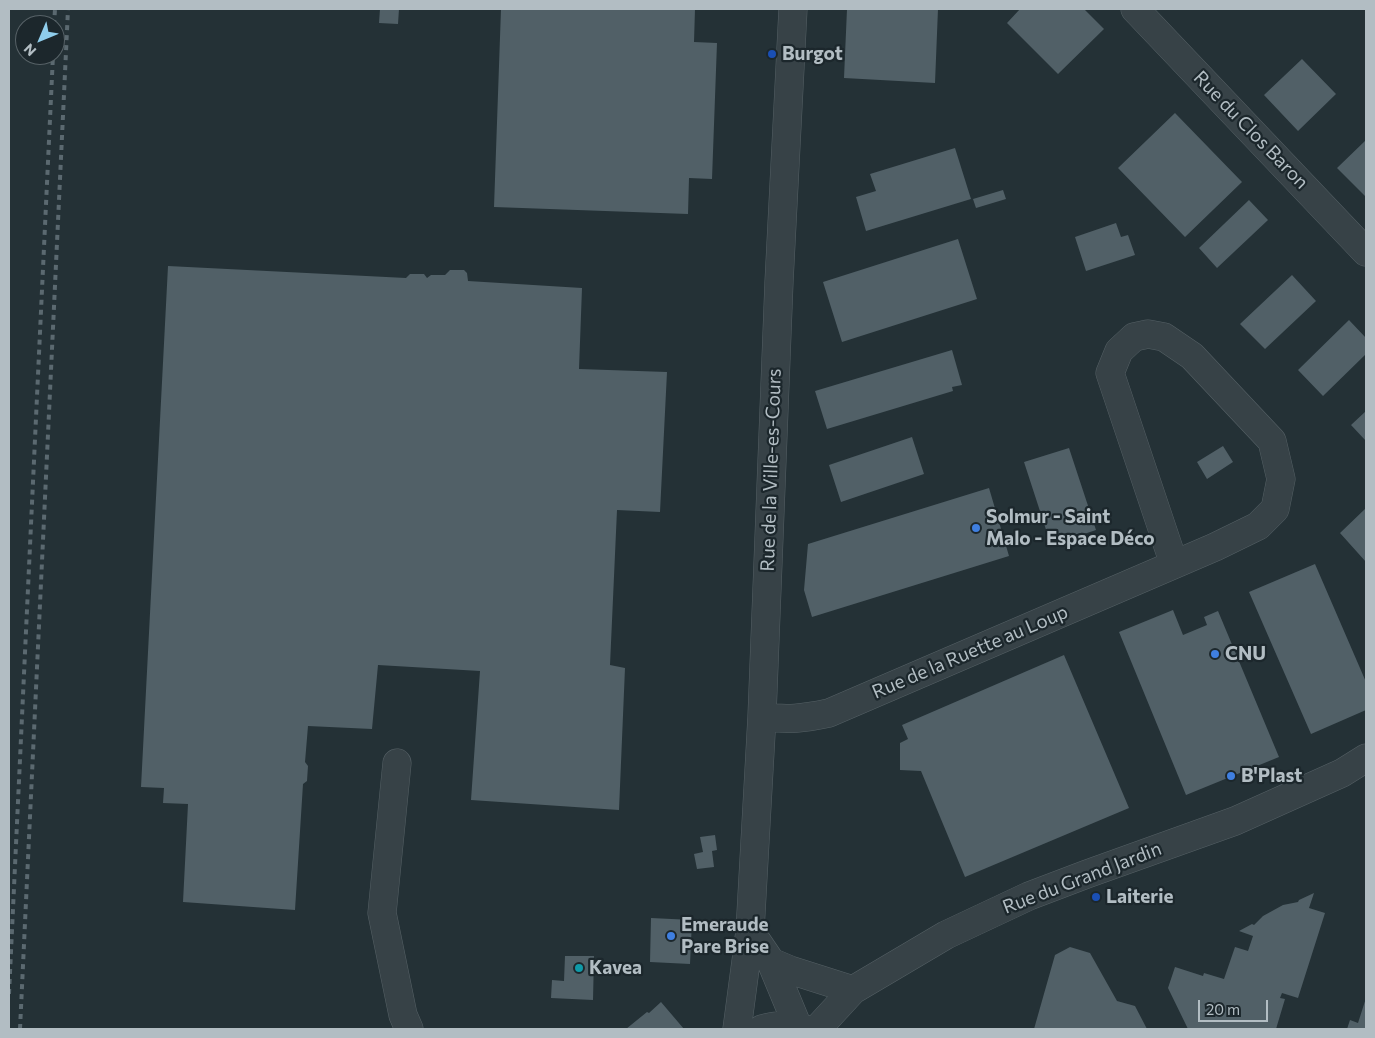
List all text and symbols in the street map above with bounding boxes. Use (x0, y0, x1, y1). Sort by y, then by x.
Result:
north arrow (15, 15, 65, 65)
text: N (20, 41, 39, 60)
place label: Burgot (782, 43, 843, 65)
marker: Burgot (766, 48, 778, 60)
street label: Rue du Clos Baron (1189, 66, 1313, 194)
street label: Rue de la Ville-es-Cours (756, 368, 786, 572)
place label: Solmur - Saint Malo - Espace Déco (986, 506, 1155, 550)
marker: Solmur - Saint Malo - Espace Déco (970, 522, 982, 534)
street label: Rue de la Ruette au Loup (869, 600, 1071, 704)
place label: CNU (1225, 643, 1266, 665)
marker: CNU (1209, 648, 1221, 660)
place label: B'Plast (1241, 765, 1302, 787)
marker: B'Plast (1225, 770, 1237, 782)
street label: Rue du Grand Jardin (999, 837, 1165, 919)
place label: Laiterie (1106, 886, 1173, 908)
marker: Laiterie (1090, 891, 1102, 903)
place label: Emeraude Pare Brise (681, 914, 769, 958)
marker: Emeraude Pare Brise (665, 930, 677, 942)
place label: Kavea (589, 957, 642, 979)
marker: Kavea (573, 962, 585, 974)
scale bar (1200, 990, 1270, 1022)
text: 20 m (1206, 1000, 1240, 1018)

